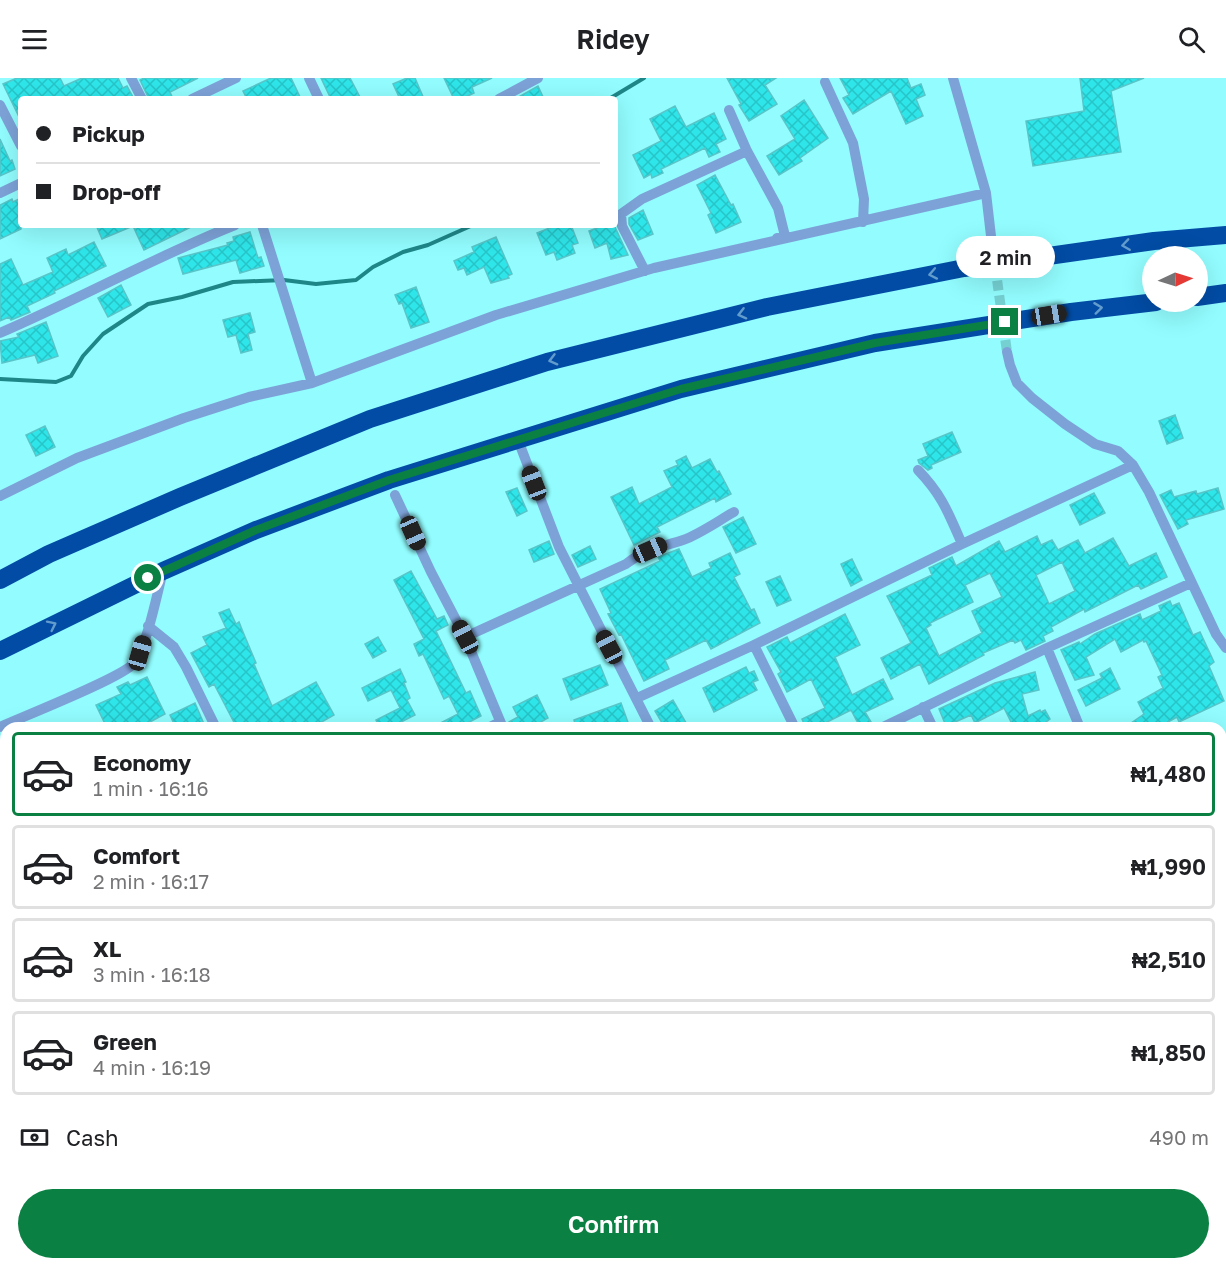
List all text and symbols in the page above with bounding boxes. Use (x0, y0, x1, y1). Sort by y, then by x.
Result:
icon: menu (18, 23, 51, 56)
text: Ridey (576, 23, 650, 55)
icon: search (1175, 23, 1208, 56)
text: Pickup (72, 120, 145, 147)
text: Drop-off (72, 178, 161, 205)
callout: 2 min (956, 235, 1054, 277)
one-way arrow (1121, 238, 1131, 250)
text: 2 min (980, 245, 1032, 269)
north arrow (1142, 246, 1208, 312)
map controls (1142, 246, 1208, 312)
one-way arrow (929, 267, 939, 280)
car (1030, 303, 1068, 327)
one-way arrow (1094, 303, 1103, 315)
one-way arrow (738, 306, 748, 319)
route end (991, 308, 1018, 335)
one-way arrow (548, 353, 558, 366)
car (519, 463, 549, 503)
car (397, 513, 429, 553)
car (630, 534, 670, 566)
route start (134, 564, 161, 591)
car (449, 617, 481, 657)
one-way arrow (46, 620, 57, 632)
car (593, 627, 625, 667)
car (126, 633, 154, 673)
icon: car (21, 747, 75, 801)
text: Economy (93, 749, 191, 776)
text: ₦1,480 (1130, 760, 1206, 787)
text: 1 min · 16:16 (93, 776, 209, 800)
icon: car (21, 840, 75, 894)
text: Comfort (93, 842, 180, 869)
text: ₦1,990 (1131, 853, 1206, 880)
text: 2 min · 16:17 (93, 869, 209, 893)
icon: car (21, 933, 75, 987)
text: XL (93, 935, 121, 962)
text: ₦2,510 (1132, 946, 1206, 973)
text: 3 min · 16:18 (93, 962, 211, 986)
icon: car (21, 1026, 75, 1080)
text: Green (93, 1028, 157, 1055)
text: ₦1,850 (1131, 1039, 1206, 1066)
text: 4 min · 16:19 (93, 1055, 211, 1079)
icon: cash (18, 1121, 51, 1154)
text: Cash (66, 1124, 119, 1151)
text: 490 m (1150, 1125, 1209, 1149)
button: Confirm (18, 1189, 1209, 1258)

